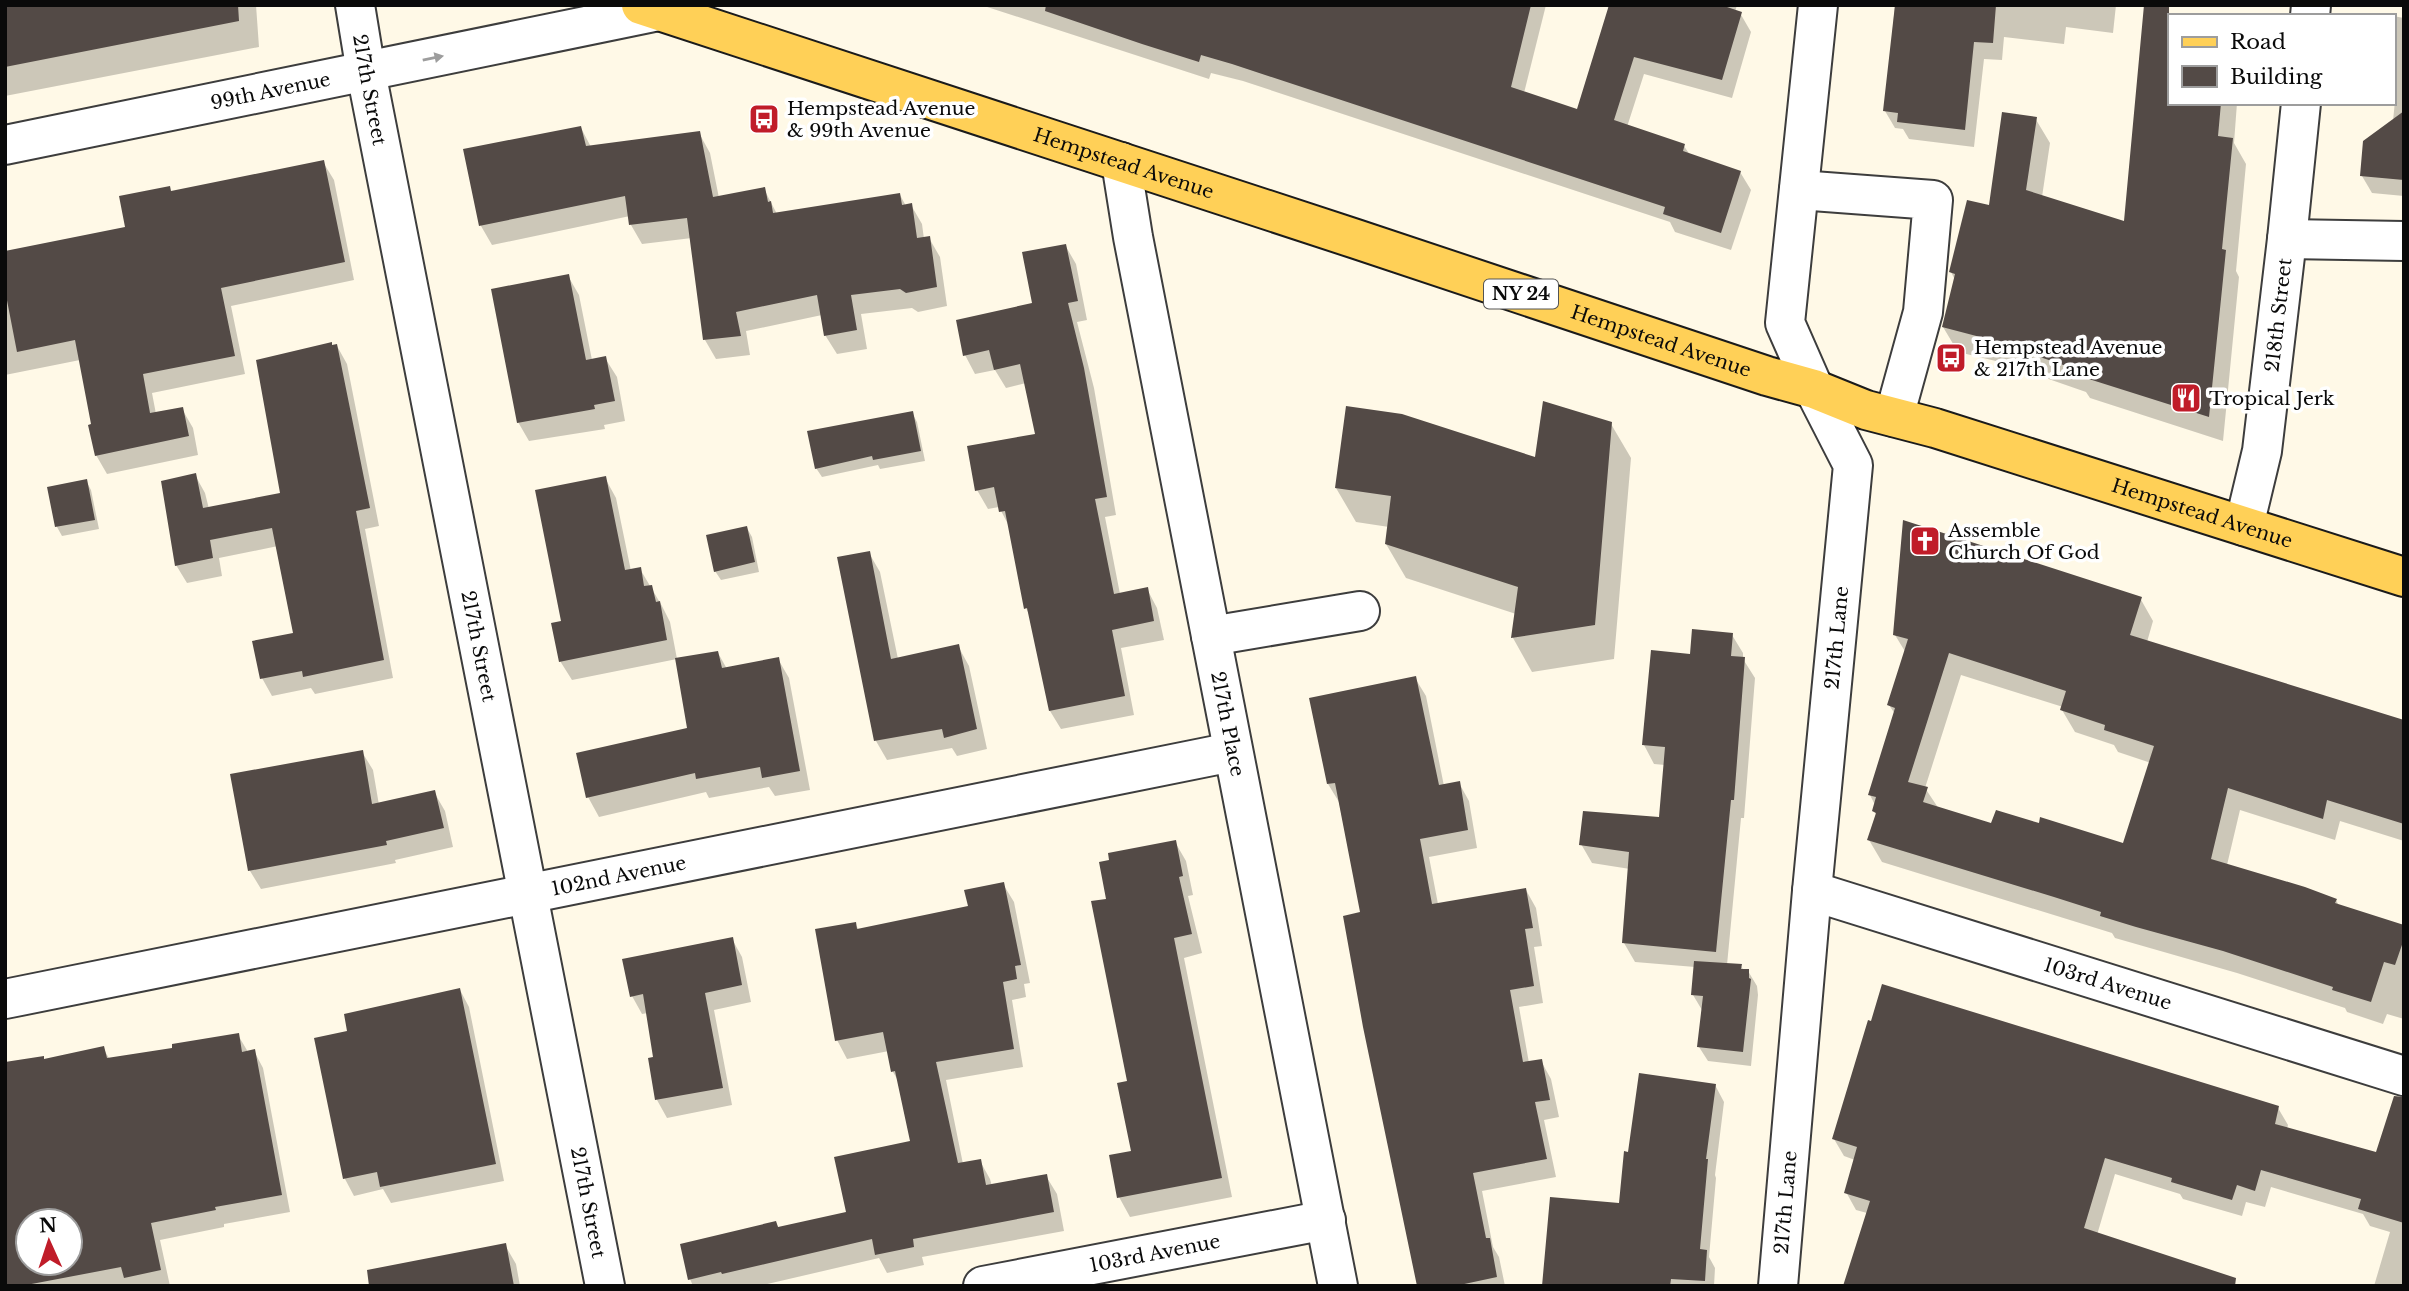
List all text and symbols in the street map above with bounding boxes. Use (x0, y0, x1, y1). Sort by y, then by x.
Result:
legend (2168, 14, 2395, 105)
text: Road (2230, 29, 2286, 55)
street label: 217th Street (348, 32, 392, 148)
one-way arrow (422, 53, 444, 64)
text: Building (2230, 64, 2323, 90)
street label: 99th Avenue (209, 67, 332, 114)
place label: Hempstead Avenue & 99th Avenue (787, 97, 975, 142)
bus stop icon: Hempstead Avenue & 99th Avenue (747, 102, 781, 136)
street label: Hempstead Avenue (1031, 123, 1217, 203)
street label: 218th Street (2260, 256, 2296, 373)
road number: NY 24 (1484, 280, 1558, 308)
street label: Hempstead Avenue (1568, 300, 1754, 381)
place label: Hempstead Avenue & 217th Lane (1974, 336, 2162, 381)
bus stop icon: Hempstead Avenue & 217th Lane (1934, 341, 1968, 375)
restaurant icon: Tropical Jerk (2169, 381, 2203, 415)
place label: Tropical Jerk (2209, 387, 2335, 410)
street label: Hempstead Avenue (2109, 473, 2295, 552)
place label: Assemble Church Of God (1947, 519, 2100, 564)
church icon: Assemble Church Of God (1908, 524, 1942, 558)
street label: 217th Lane (1820, 585, 1853, 690)
street label: 217th Street (457, 589, 501, 704)
street label: 217th Place (1207, 669, 1250, 778)
street label: 102nd Avenue (549, 851, 688, 900)
street label: 103rd Avenue (2041, 953, 2175, 1014)
street label: 217th Street (566, 1145, 611, 1261)
street label: 217th Lane (1769, 1150, 1801, 1255)
north arrow (14, 1207, 84, 1277)
text: N (39, 1214, 58, 1237)
street label: 103rd Avenue (1088, 1229, 1222, 1277)

